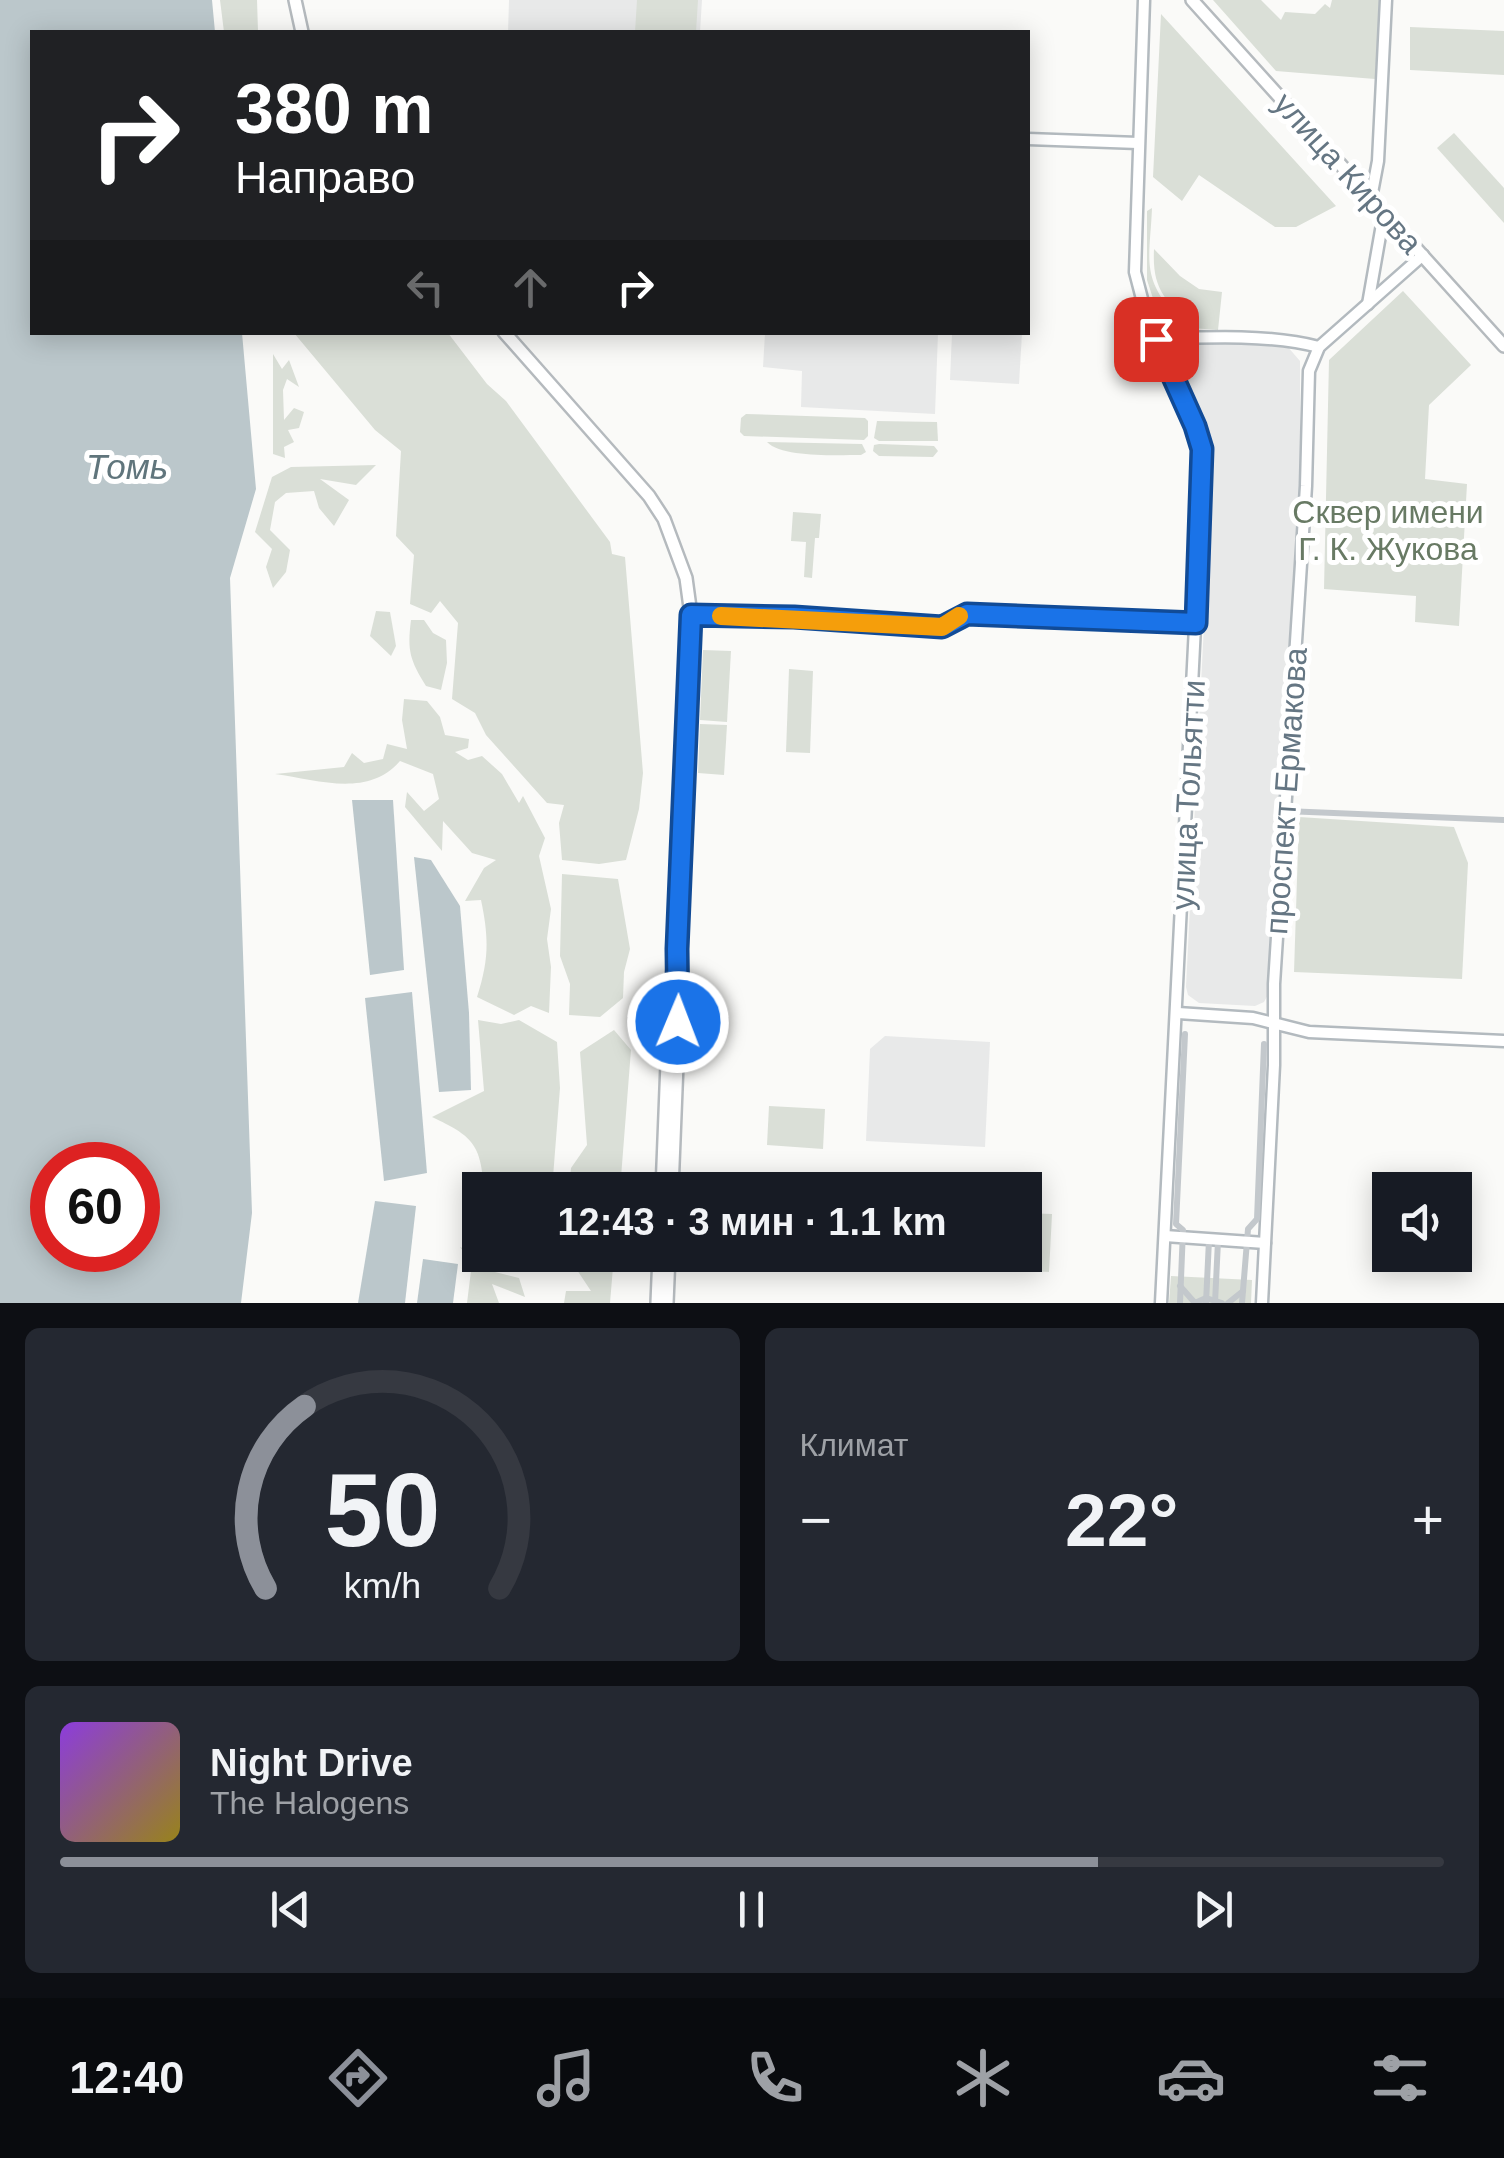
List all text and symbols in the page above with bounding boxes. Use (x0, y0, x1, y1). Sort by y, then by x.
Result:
icon: right (70, 70, 200, 200)
text: 380 m (235, 70, 433, 148)
street label: улица Кирова (1267, 85, 1430, 261)
text: Направо (235, 152, 415, 203)
icon: left (398, 260, 453, 315)
icon: ahead (503, 260, 558, 315)
icon: right (608, 260, 663, 315)
pin (1114, 297, 1199, 382)
icon: arrive (1129, 312, 1184, 367)
water label: Томь (86, 447, 168, 486)
park label: Сквер имени Г. К. Жукова (1292, 494, 1484, 567)
street label: проспект Ермакова (1258, 646, 1314, 936)
street label: улица Тольятти (1164, 679, 1212, 911)
position arrow (626, 970, 730, 1074)
speed limit sign: 60 (30, 1142, 160, 1272)
map controls (1372, 1172, 1472, 1272)
button: sound (1372, 1172, 1472, 1272)
text: 12:43 · 3 мин · 1.1 km (557, 1201, 947, 1243)
text: Климат (800, 1427, 908, 1463)
text: 50 (324, 1452, 440, 1568)
text: 22° (1065, 1478, 1178, 1562)
text: − (800, 1489, 832, 1551)
text: + (1412, 1489, 1444, 1551)
text: km/h (344, 1566, 421, 1606)
text: Night Drive (210, 1742, 413, 1784)
text: The Halogens (210, 1785, 409, 1821)
icon: previous (263, 1882, 318, 1937)
icon: pause (724, 1882, 779, 1937)
icon: next (1186, 1882, 1241, 1937)
icon: directions (323, 2043, 393, 2113)
icon: music (531, 2043, 601, 2113)
icon: phone (740, 2043, 810, 2113)
icon: climate (948, 2043, 1018, 2113)
icon: car (1156, 2043, 1226, 2113)
icon: filters (1365, 2043, 1435, 2113)
text: 12:40 (69, 2052, 184, 2103)

